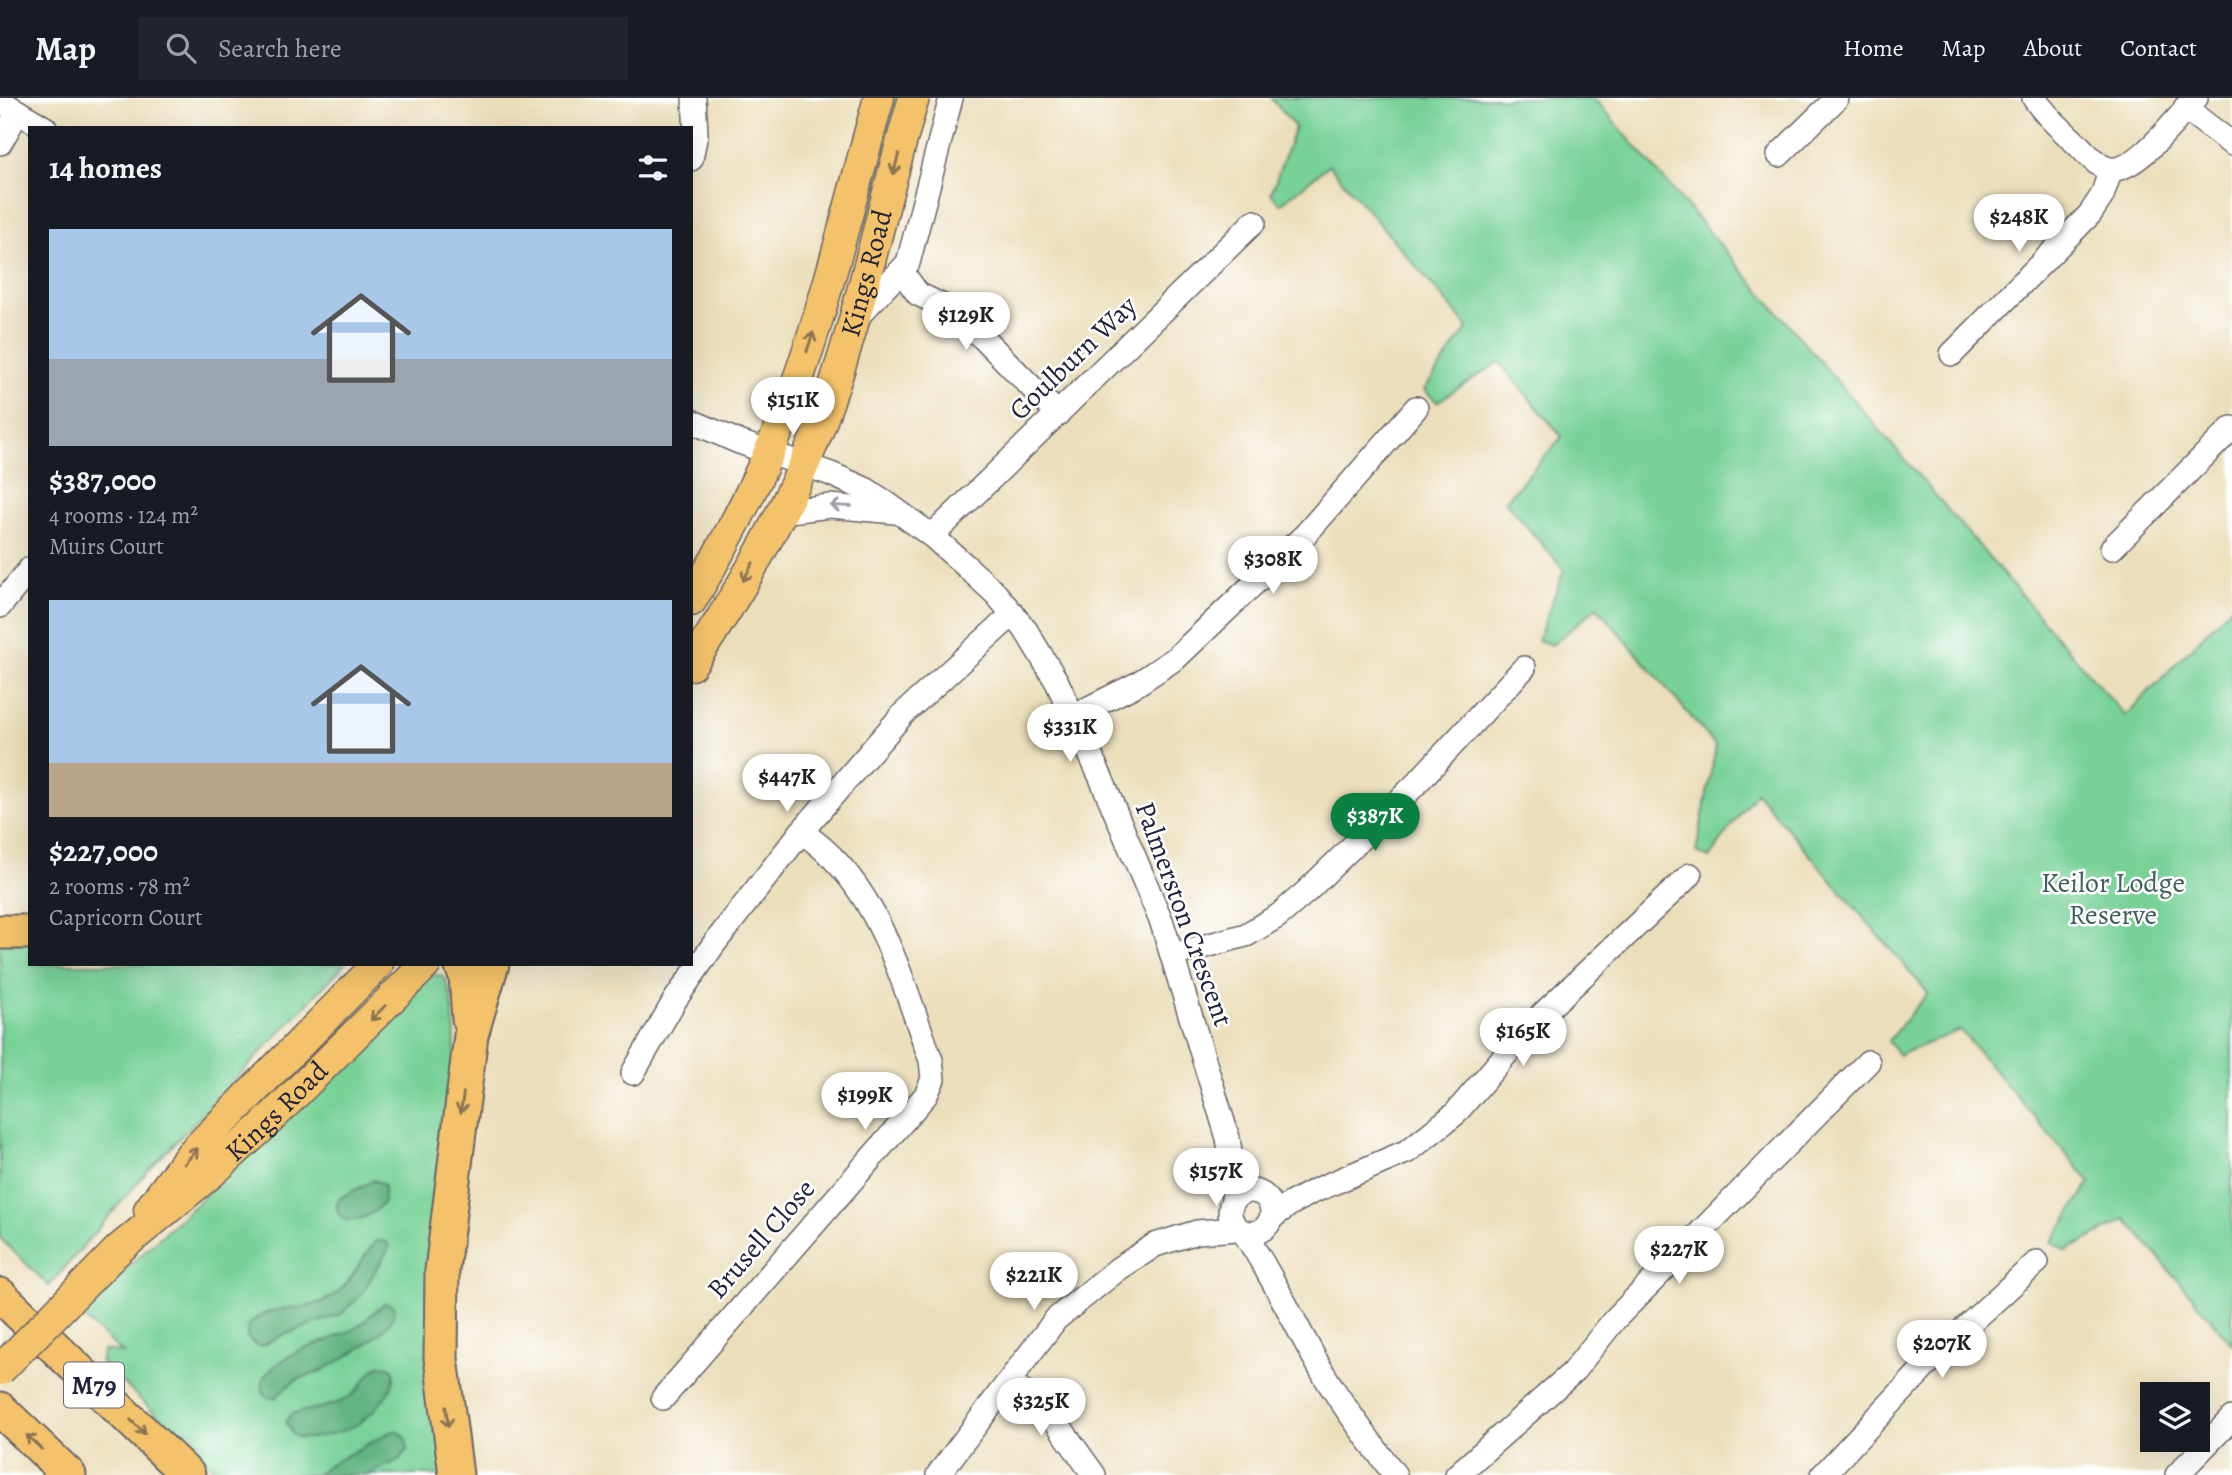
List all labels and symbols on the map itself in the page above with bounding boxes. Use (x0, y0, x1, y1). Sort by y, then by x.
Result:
one-way arrow (889, 152, 902, 175)
pin: $248K (1970, 194, 2068, 254)
street label: Kings Road (831, 205, 902, 341)
street label: Goulburn Way (1001, 287, 1146, 429)
pin: $129K (917, 292, 1015, 352)
one-way arrow (804, 332, 817, 354)
pin: $151K (744, 378, 842, 437)
one-way arrow (830, 500, 853, 513)
pin: $308K (1224, 536, 1322, 596)
one-way arrow (741, 561, 754, 582)
pin: $331K (1021, 704, 1119, 764)
pin: $447K (738, 754, 836, 814)
pin: $387K (1326, 794, 1424, 853)
street label: Palmerston Crescent (1126, 796, 1242, 1032)
park label: Keilor Lodge Reserve (2041, 864, 2185, 934)
one-way arrow (370, 1004, 387, 1021)
pin: $165K (1474, 1009, 1572, 1068)
street label: Kings Road (217, 1052, 337, 1170)
pin: $199K (816, 1072, 914, 1132)
one-way arrow (455, 1091, 468, 1114)
one-way arrow (183, 1148, 198, 1166)
pin: $157K (1167, 1148, 1265, 1208)
street label: Brusell Close (698, 1171, 824, 1307)
pin: $227K (1630, 1226, 1728, 1286)
pin: $221K (985, 1252, 1083, 1312)
pin: $207K (1893, 1320, 1991, 1380)
road number: M79 (64, 1362, 124, 1408)
pin: $325K (992, 1378, 1090, 1438)
one-way arrow (441, 1405, 454, 1428)
one-way arrow (129, 1418, 146, 1435)
one-way arrow (26, 1433, 43, 1450)

